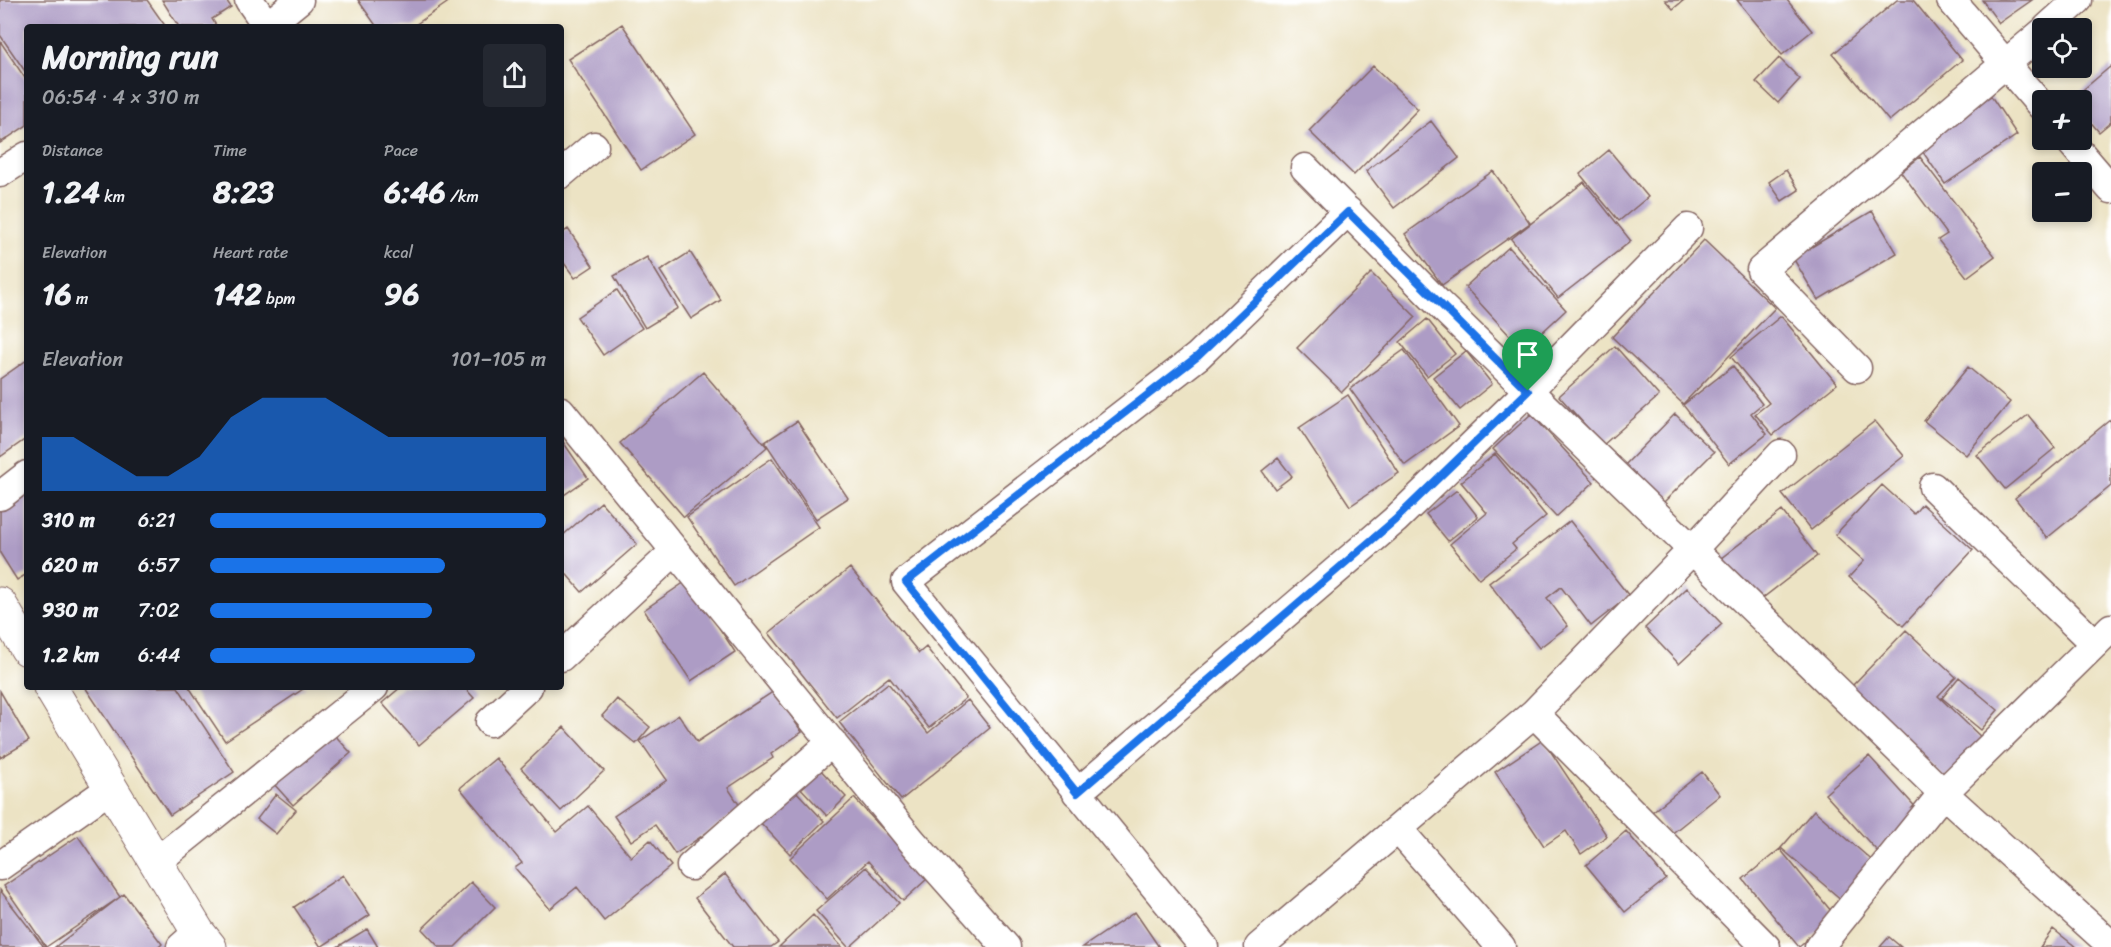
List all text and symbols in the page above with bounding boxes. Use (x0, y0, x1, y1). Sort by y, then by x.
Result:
map controls (2032, 18, 2092, 222)
button: locate (2032, 18, 2092, 78)
text: Morning run (42, 28, 218, 86)
button: share (483, 44, 546, 107)
text: 06:54 · 4 × 310 m (42, 80, 199, 115)
button: + (2032, 90, 2092, 150)
text: Distance (42, 136, 103, 165)
text: Time (213, 136, 247, 165)
text: Pace (384, 136, 418, 165)
button: − (2032, 162, 2092, 222)
text: 1.24 (42, 165, 100, 219)
text: 8:23 (213, 165, 274, 219)
text: 6:46 (384, 165, 446, 219)
text: km (100, 182, 125, 211)
text: /km (446, 182, 479, 211)
text: Elevation (42, 238, 107, 267)
text: Heart rate (213, 238, 288, 267)
text: kcal (384, 238, 413, 267)
text: 16 (42, 267, 72, 321)
text: 142 (213, 267, 262, 321)
text: 96 (384, 267, 419, 321)
text: m (72, 284, 88, 313)
text: bpm (262, 284, 296, 313)
pin (1502, 329, 1553, 391)
icon: arrive (1511, 338, 1544, 371)
text: Elevation (42, 342, 123, 377)
text: 101–105 m (451, 342, 546, 377)
text: 310 m (42, 503, 95, 538)
text: 6:21 (138, 503, 176, 538)
text: 620 m (42, 548, 98, 583)
text: 6:57 (138, 548, 179, 583)
text: 930 m (42, 593, 98, 628)
text: 7:02 (138, 593, 180, 628)
text: 1.2 km (42, 638, 99, 673)
text: 6:44 (138, 638, 180, 673)

